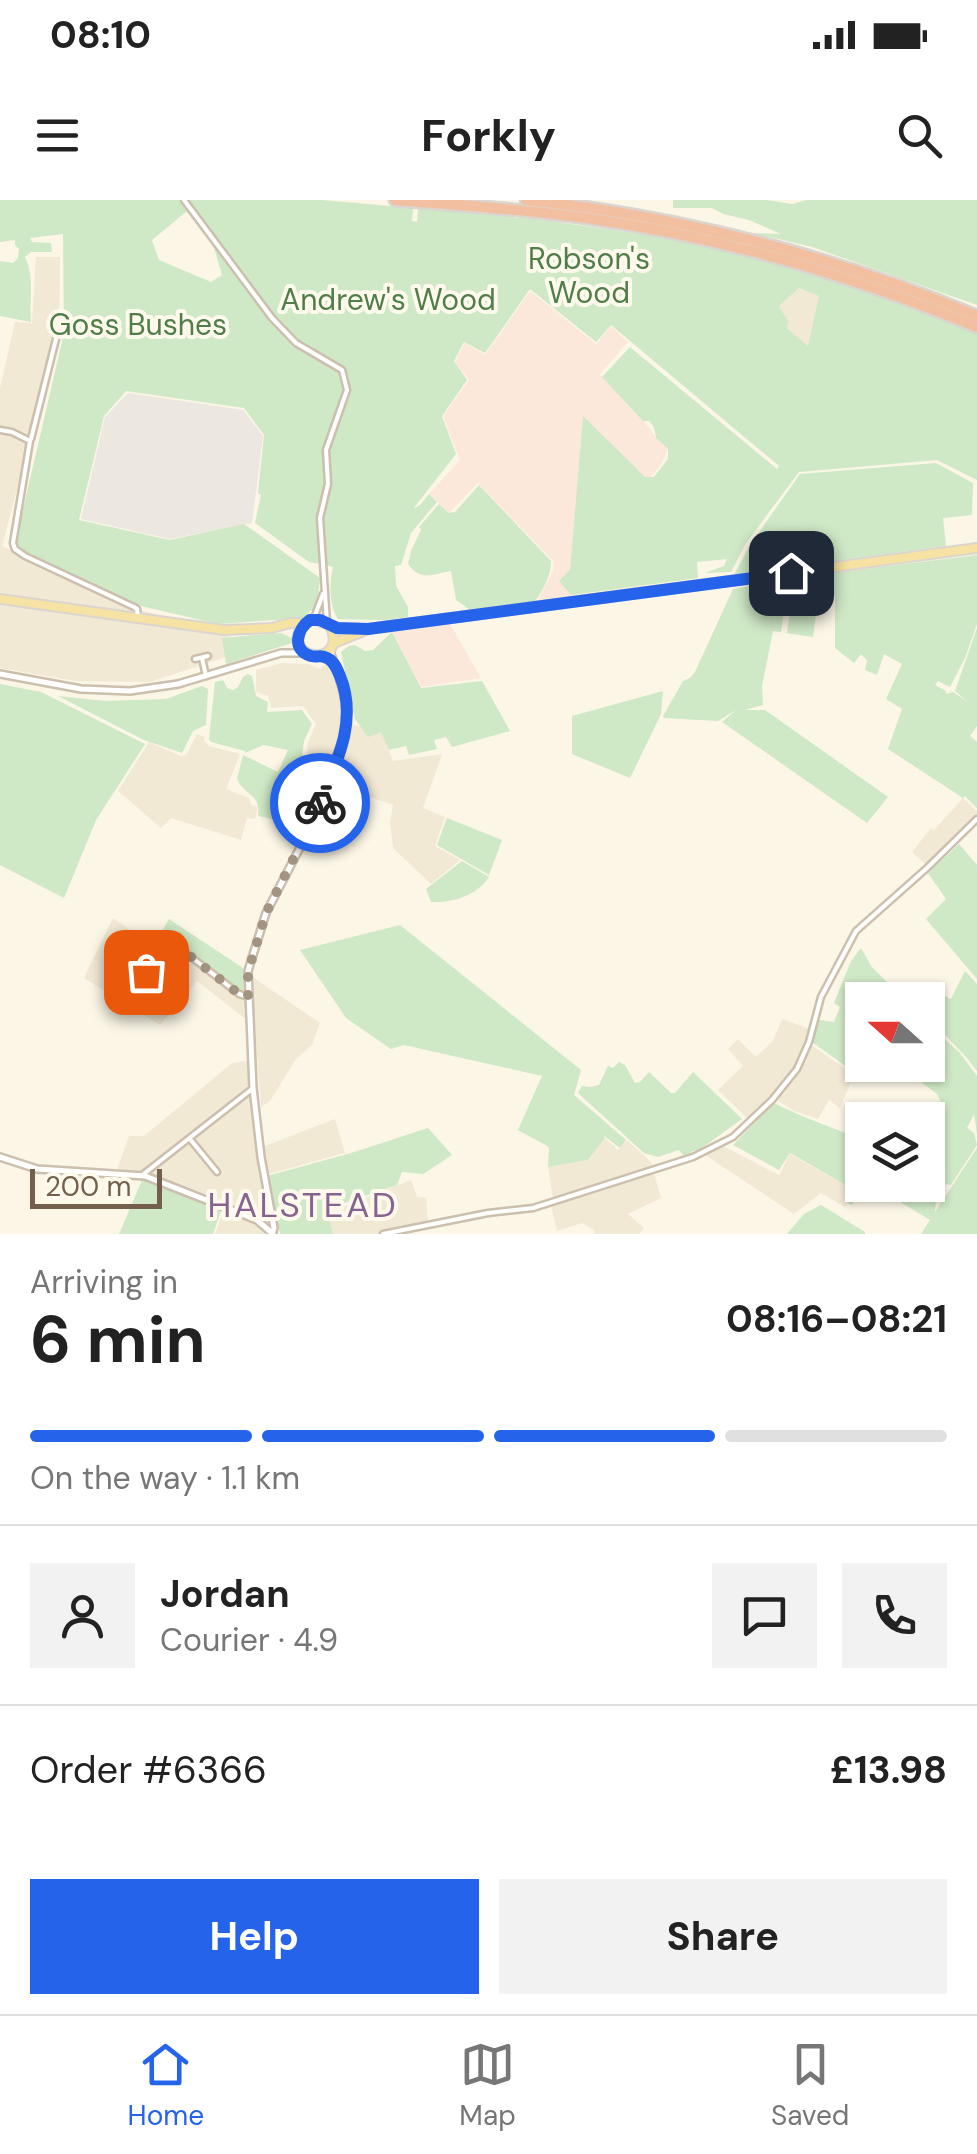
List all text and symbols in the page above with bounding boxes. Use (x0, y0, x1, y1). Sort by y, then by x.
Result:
text: 08:10 (50, 10, 151, 60)
text: Forkly (421, 106, 556, 165)
icon: menu (30, 108, 85, 163)
icon: search (892, 108, 947, 163)
park label: Robson's Wood (528, 239, 650, 312)
park label: Andrew's Wood (280, 280, 496, 319)
park label: Goss Bushes (49, 305, 227, 344)
pin (749, 531, 834, 616)
icon: home (764, 546, 819, 601)
courier (270, 753, 370, 853)
icon: bike (293, 776, 348, 831)
pin (104, 930, 189, 1015)
icon: bag (119, 945, 174, 1000)
north arrow (845, 982, 945, 1082)
map controls (845, 982, 945, 1202)
button: layers (845, 1102, 945, 1202)
scale bar (30, 1164, 162, 1208)
text: 200 m (45, 1168, 132, 1205)
district label: HALSTEAD (208, 1182, 398, 1228)
text: Arriving in (30, 1261, 178, 1303)
text: 08:16–08:21 (726, 1294, 947, 1344)
text: 6 min (30, 1298, 206, 1382)
text: On the way · 1.1 km (30, 1457, 300, 1499)
button: person (30, 1563, 135, 1668)
button: chat (712, 1563, 817, 1668)
button: phone (842, 1563, 947, 1668)
text: Jordan (160, 1569, 290, 1619)
text: Courier · 4.9 (160, 1619, 338, 1661)
text: Order #6366 (30, 1745, 267, 1795)
text: £13.98 (830, 1745, 947, 1795)
button: Help (30, 1879, 479, 1994)
button: Share (499, 1879, 947, 1994)
tab: Home (128, 2037, 204, 2134)
tab: Map (459, 2037, 516, 2134)
tab: Saved (771, 2037, 849, 2134)

